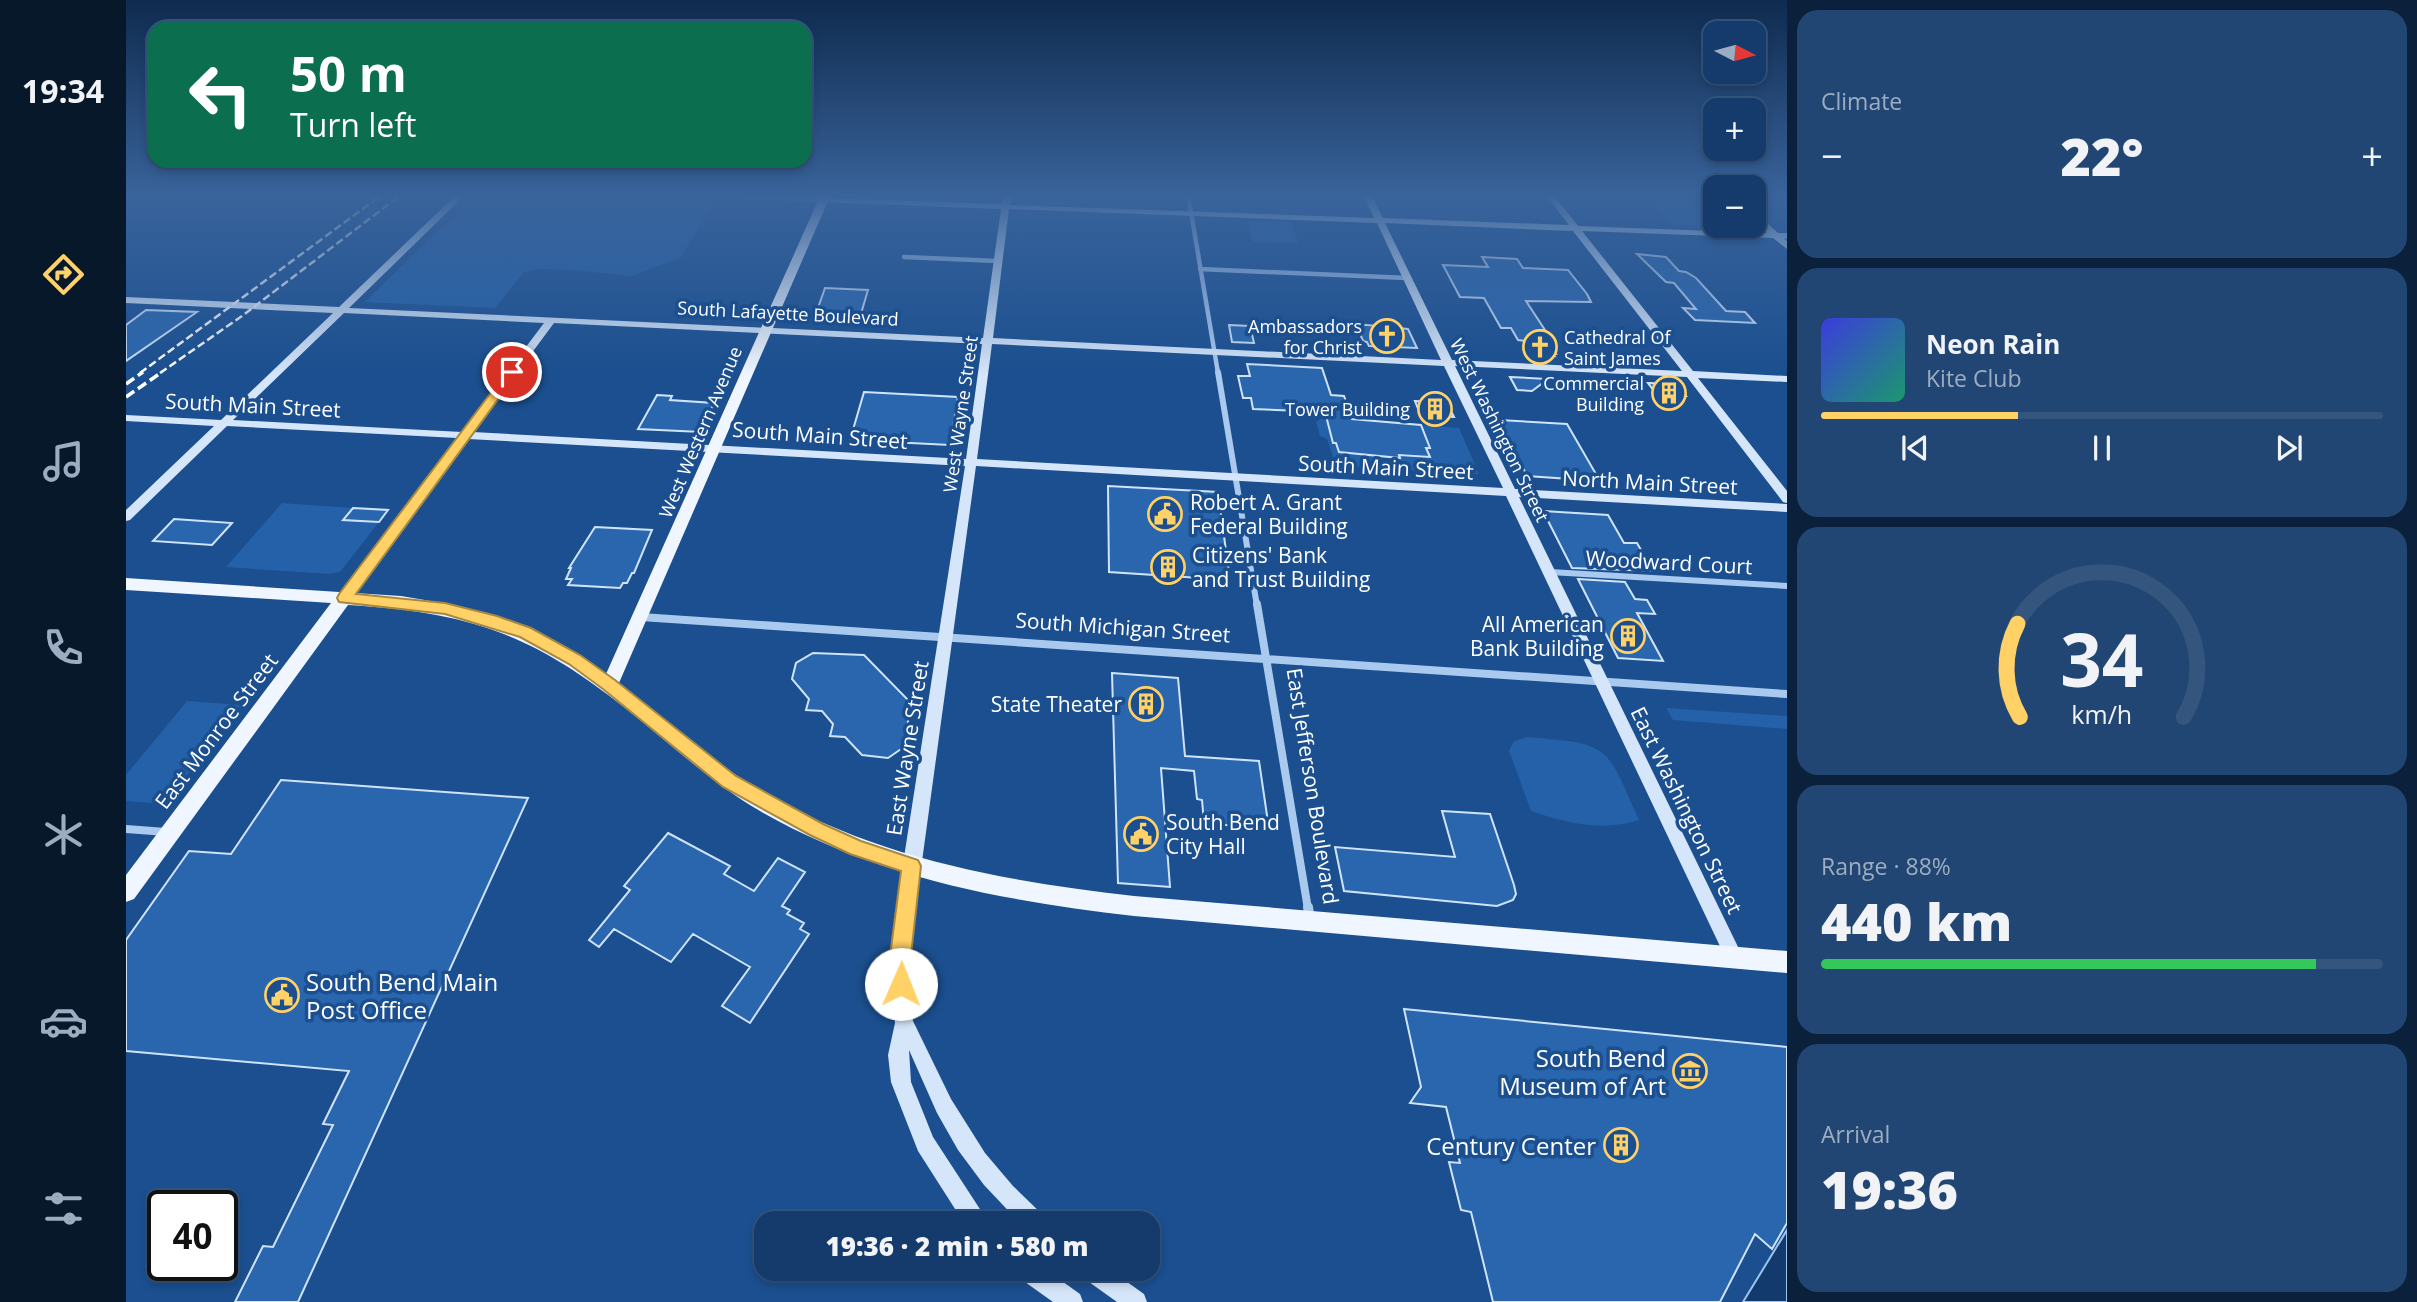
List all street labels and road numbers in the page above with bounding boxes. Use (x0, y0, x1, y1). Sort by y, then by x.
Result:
street label: South Lafayette Boulevard (677, 295, 899, 331)
street label: West Wayne Street (937, 334, 983, 494)
street label: West Washington Street (1445, 334, 1555, 526)
street label: West Western Avenue (653, 343, 747, 521)
street label: South Main Street (165, 386, 341, 424)
street label: South Main Street (731, 415, 909, 455)
street label: South Main Street (1298, 448, 1474, 486)
street label: North Main Street (1562, 463, 1738, 501)
street label: Woodward Court (1585, 544, 1753, 580)
street label: South Michigan Street (1015, 606, 1231, 648)
street label: East Monroe Street (148, 648, 284, 814)
street label: East Wayne Street (879, 659, 935, 837)
street label: East Jefferson Boulevard (1280, 666, 1346, 906)
street label: East Washington Street (1625, 702, 1749, 918)

